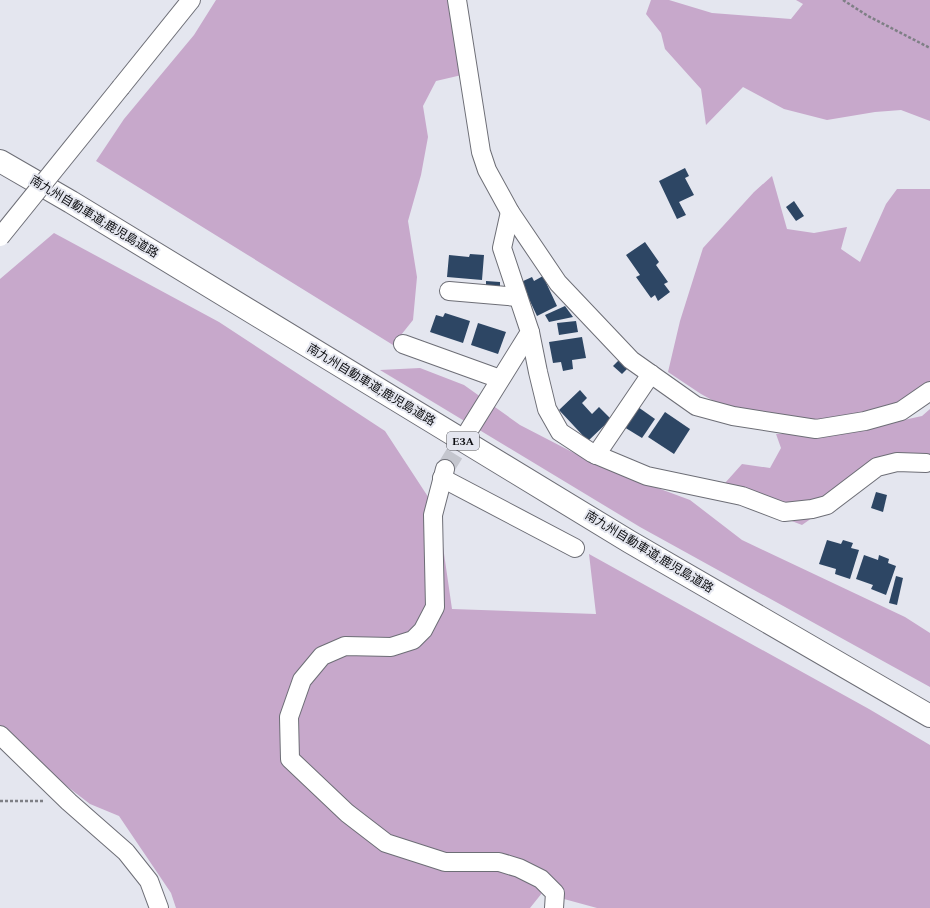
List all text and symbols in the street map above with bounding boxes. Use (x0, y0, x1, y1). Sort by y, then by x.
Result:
street label: 南九州自動車道;鹿児島道路 (26, 171, 162, 263)
street label: 南九州自動車道;鹿児島道路 (303, 339, 439, 431)
road number: E3A (447, 432, 479, 450)
street label: 南九州自動車道;鹿児島道路 (581, 506, 717, 598)

